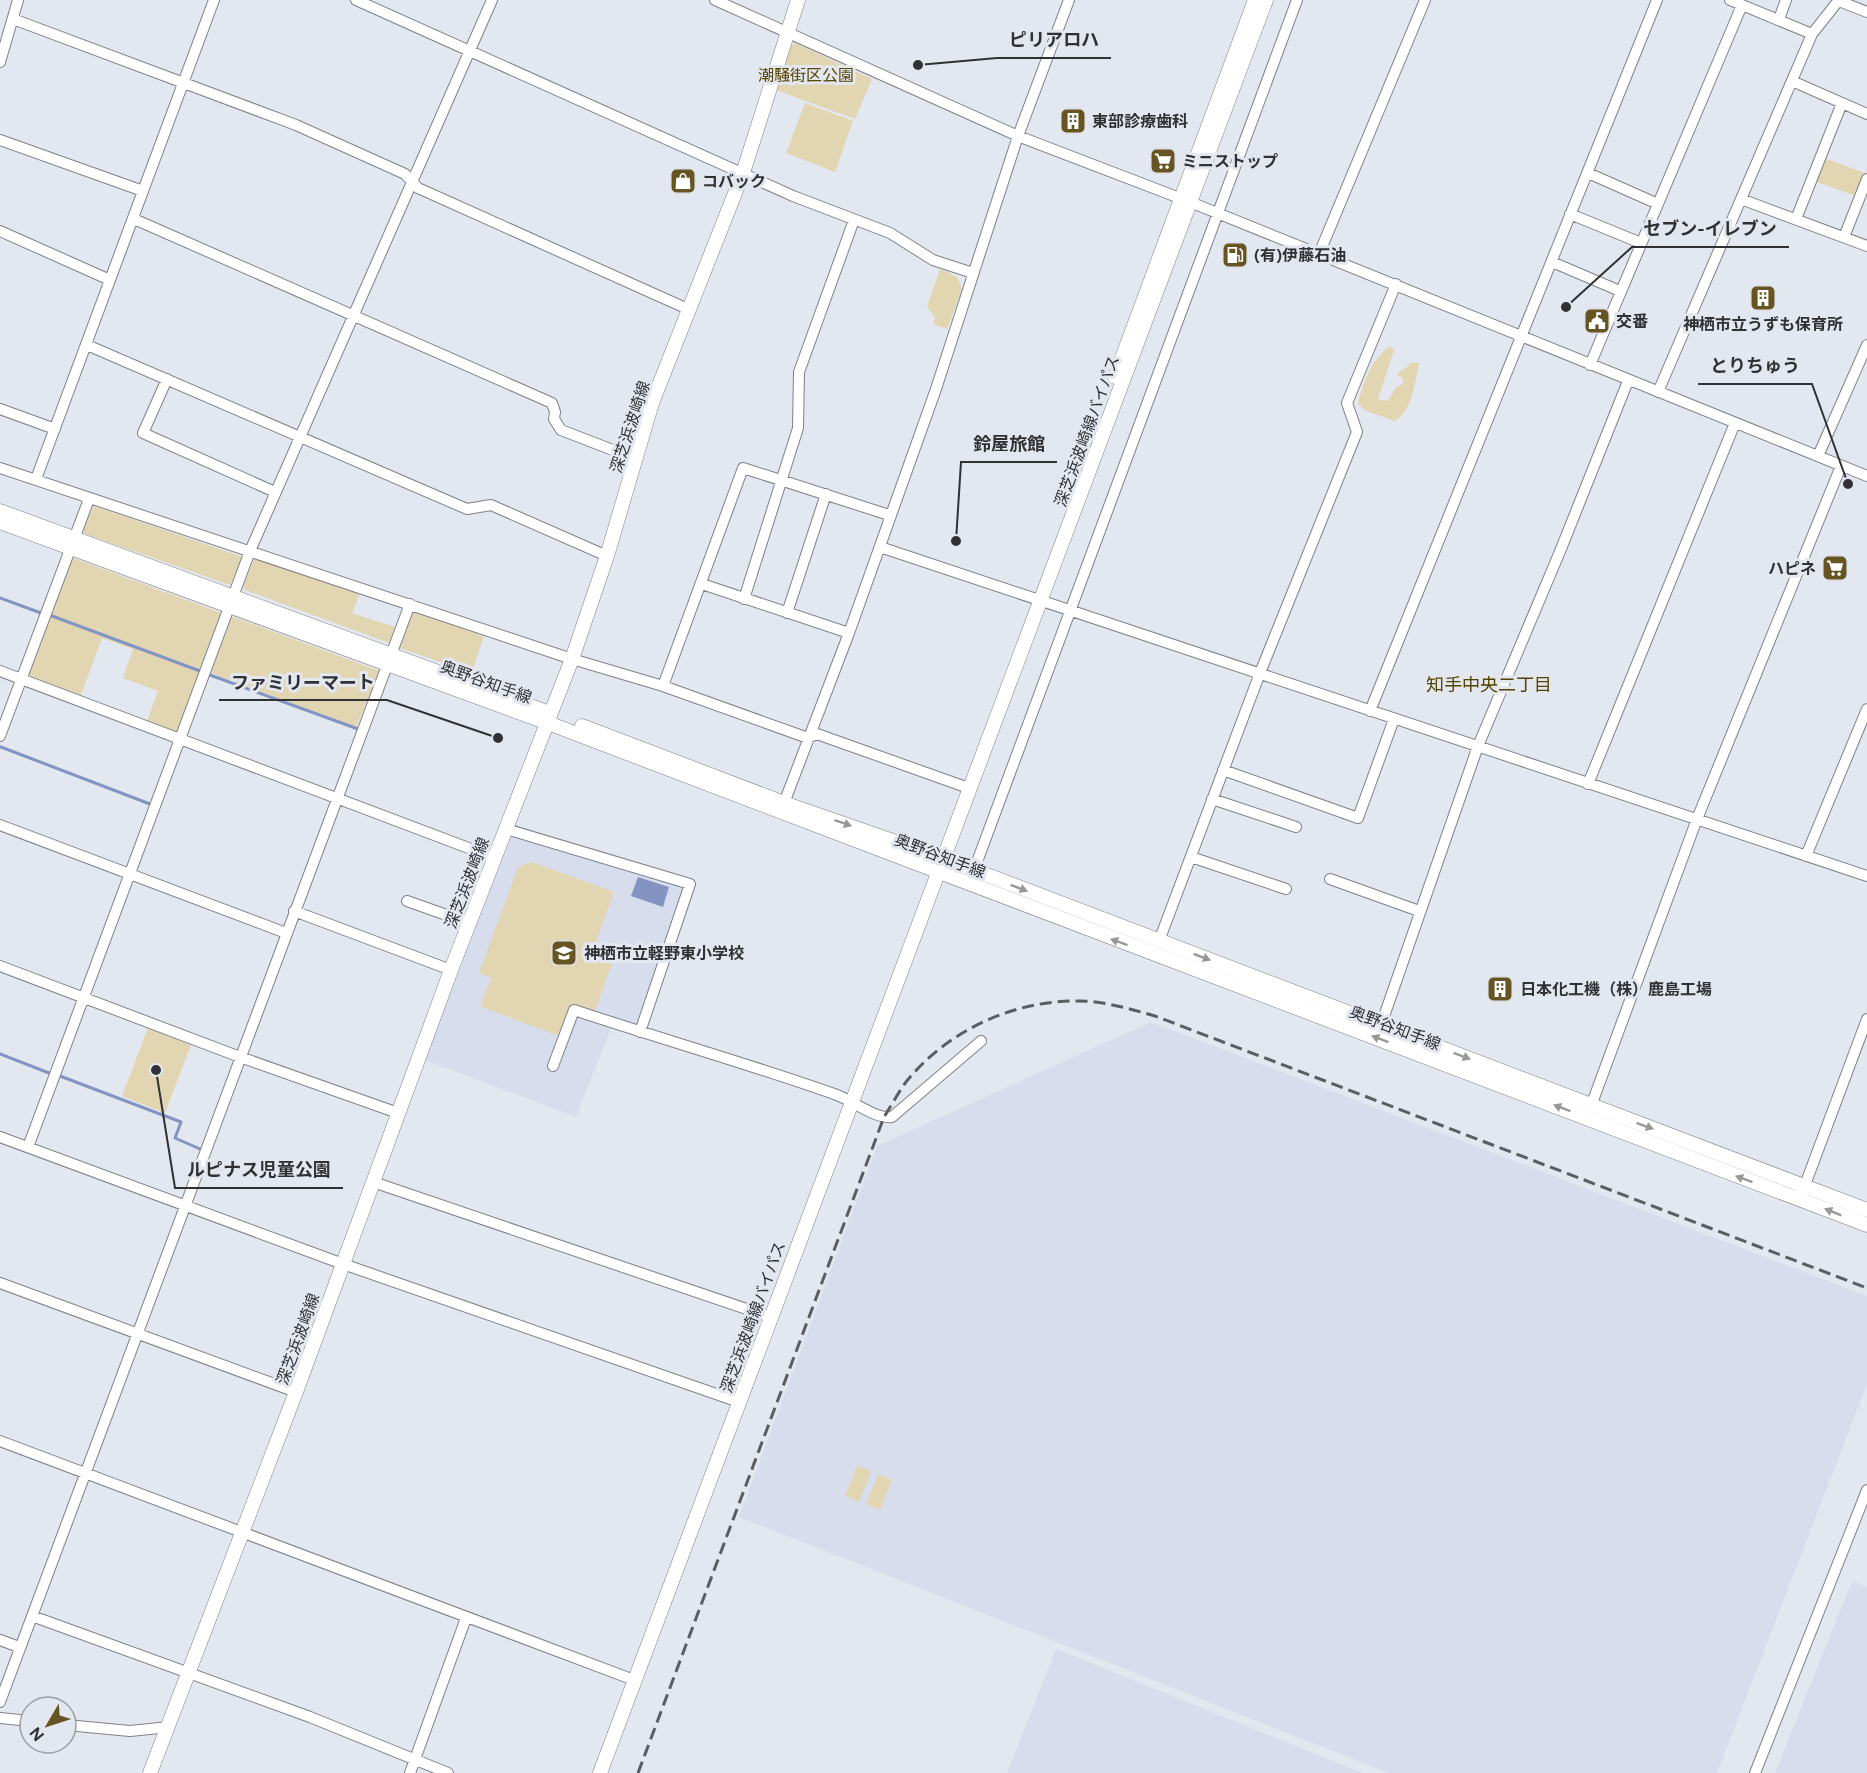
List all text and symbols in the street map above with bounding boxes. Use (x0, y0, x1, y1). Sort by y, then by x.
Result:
callout: ピリアロハ (997, 22, 1111, 58)
text: ピリアロハ (1009, 29, 1099, 51)
park label: 潮騒街区公園 (758, 66, 854, 85)
building icon: 東部診療歯科 (1058, 106, 1088, 136)
place label: 東部診療歯科 (1092, 112, 1188, 131)
supermarket icon: ミニストップ (1148, 146, 1178, 176)
place label: ミニストップ (1182, 152, 1278, 171)
shop icon: コバック (668, 166, 698, 196)
place label: コバック (702, 172, 766, 191)
callout: セブン-イレブン (1632, 211, 1789, 247)
text: セブン-イレブン (1643, 218, 1777, 240)
fuel station icon: (有)伊藤石油 (1220, 240, 1250, 270)
place label: (有)伊藤石油 (1254, 246, 1346, 265)
building icon: 神栖市立うずも保育所 (1748, 283, 1778, 313)
public building icon: 交番 (1582, 306, 1612, 336)
place label: 交番 (1616, 312, 1648, 331)
place label: 神栖市立うずも保育所 (1683, 315, 1843, 334)
callout: とりちゅう (1698, 348, 1812, 384)
street label: 深芝浜波崎線バイパス (1051, 353, 1123, 509)
text: とりちゅう (1710, 355, 1800, 377)
street label: 深芝浜波崎線 (606, 378, 654, 476)
callout: 鈴屋旅館 (961, 426, 1057, 462)
text: 鈴屋旅館 (973, 433, 1045, 455)
supermarket icon: ハピネ (1820, 553, 1850, 583)
place label: ハピネ (1768, 559, 1816, 578)
street label: 奥野谷知手線 (438, 657, 534, 707)
callout: ファミリーマート (219, 664, 387, 700)
text: ファミリーマート (231, 672, 375, 694)
district label: 知手中央二丁目 (1426, 674, 1552, 696)
one-way arrow (834, 819, 852, 829)
street label: 奥野谷知手線 (892, 830, 988, 882)
street label: 深芝浜波崎線 (441, 835, 493, 931)
one-way arrow (1011, 883, 1029, 893)
one-way arrow (1110, 936, 1128, 946)
school or university icon: 神栖市立軽野東小学校 (549, 938, 579, 968)
place label: 神栖市立軽野東小学校 (584, 944, 744, 963)
one-way arrow (1193, 953, 1211, 962)
building icon: 日本化工機（株）鹿島工場 (1485, 974, 1515, 1004)
place label: 日本化工機（株）鹿島工場 (1520, 980, 1712, 999)
street label: 奥野谷知手線 (1347, 1002, 1443, 1054)
one-way arrow (1371, 1034, 1389, 1044)
one-way arrow (1454, 1052, 1472, 1062)
one-way arrow (1553, 1103, 1571, 1113)
one-way arrow (1636, 1121, 1654, 1131)
callout: ルピナス児童公園 (175, 1152, 343, 1188)
text: ルピナス児童公園 (187, 1159, 331, 1181)
one-way arrow (1735, 1173, 1753, 1183)
one-way arrow (1824, 1207, 1842, 1216)
street label: 深芝浜波崎線バイパス (717, 1239, 789, 1395)
street label: 深芝浜波崎線 (273, 1291, 323, 1387)
north arrow (18, 1695, 78, 1755)
text: N (25, 1723, 48, 1745)

